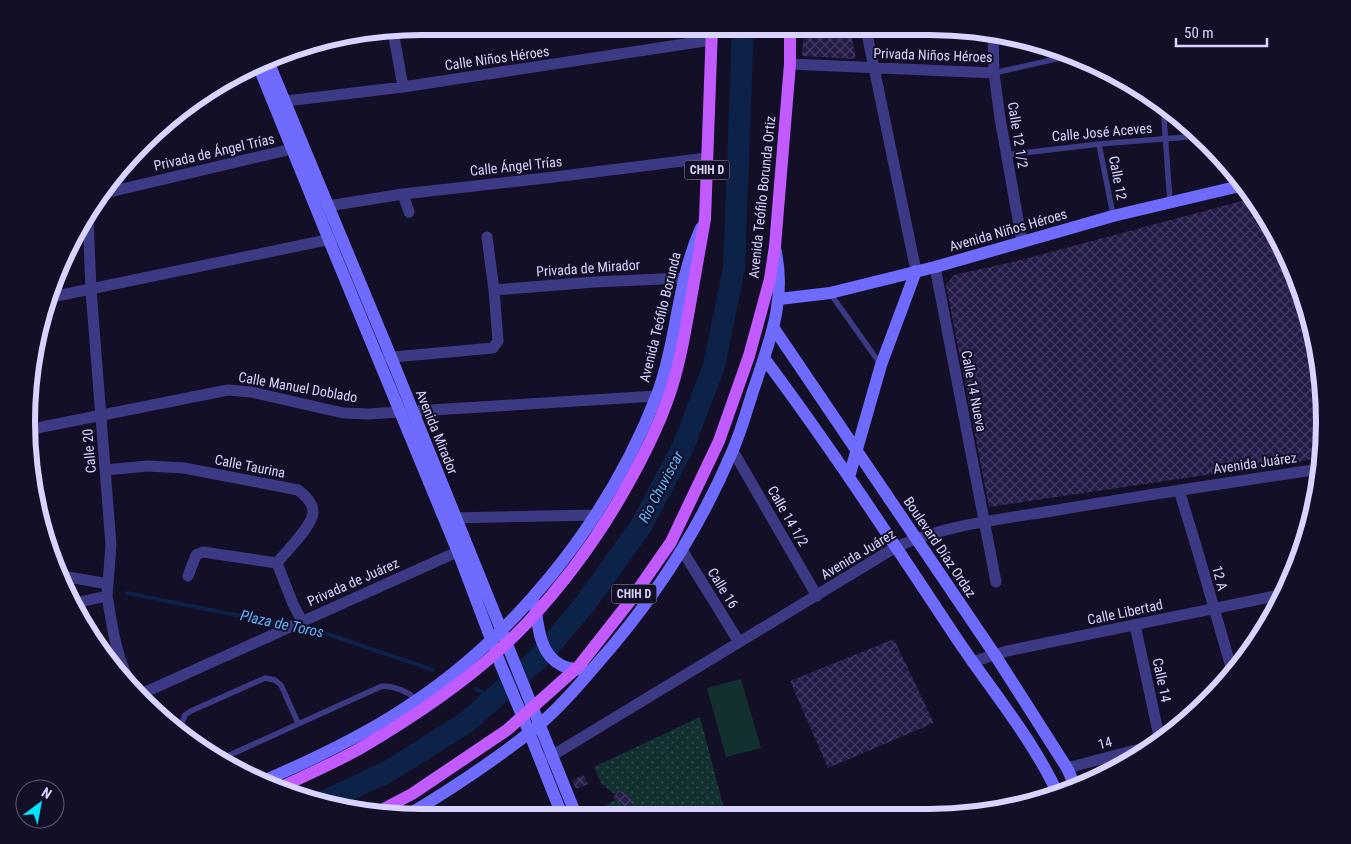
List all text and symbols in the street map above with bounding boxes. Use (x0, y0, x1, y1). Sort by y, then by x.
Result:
scale bar (1176, 15, 1267, 47)
text: 50 m (1184, 24, 1214, 42)
street label: Calle Niños Héroes (444, 43, 550, 73)
street label: Privada Niños Héroes (873, 45, 993, 65)
street label: Calle 12 1/2 (1005, 101, 1031, 169)
street label: Avenida Teófilo Borunda Ortiz (746, 115, 778, 279)
street label: Calle José Aceves (1051, 120, 1153, 144)
street label: Privada de Ángel Trías (152, 129, 276, 174)
street label: Calle Ángel Trías (469, 152, 563, 179)
street label: Calle 12 (1106, 155, 1130, 202)
road number: CHIH D (684, 160, 730, 180)
street label: Avenida Niños Héroes (947, 206, 1069, 254)
street label: Avenida Teófilo Borunda (636, 250, 684, 384)
street label: Privada de Mirador (535, 256, 641, 280)
street label: Calle 14 Nueva (958, 349, 990, 433)
street label: Calle Manuel Doblado (237, 369, 359, 405)
street label: Avenida Mirador (413, 387, 461, 477)
street label: Calle 20 (79, 428, 99, 474)
water label: Rio Chuviscar (635, 448, 688, 526)
street label: Avenida Juárez (1212, 449, 1298, 477)
street label: Calle Taurina (213, 451, 287, 481)
street label: Calle 14 1/2 (764, 483, 812, 549)
street label: Boulevard Díaz Ordaz (900, 494, 980, 600)
street label: Avenida Juárez (818, 525, 898, 583)
street label: Privada de Juárez (305, 555, 401, 609)
street label: 12 A (1209, 564, 1231, 592)
street label: Calle 16 (704, 565, 742, 611)
road number: CHIH D (612, 584, 656, 604)
street label: Calle Libertad (1086, 596, 1164, 628)
water label: Plaza de Toros (239, 606, 326, 642)
street label: Calle 14 (1150, 656, 1174, 704)
street label: 14 (1096, 733, 1114, 753)
north arrow (15, 779, 65, 829)
text: N (39, 784, 55, 802)

